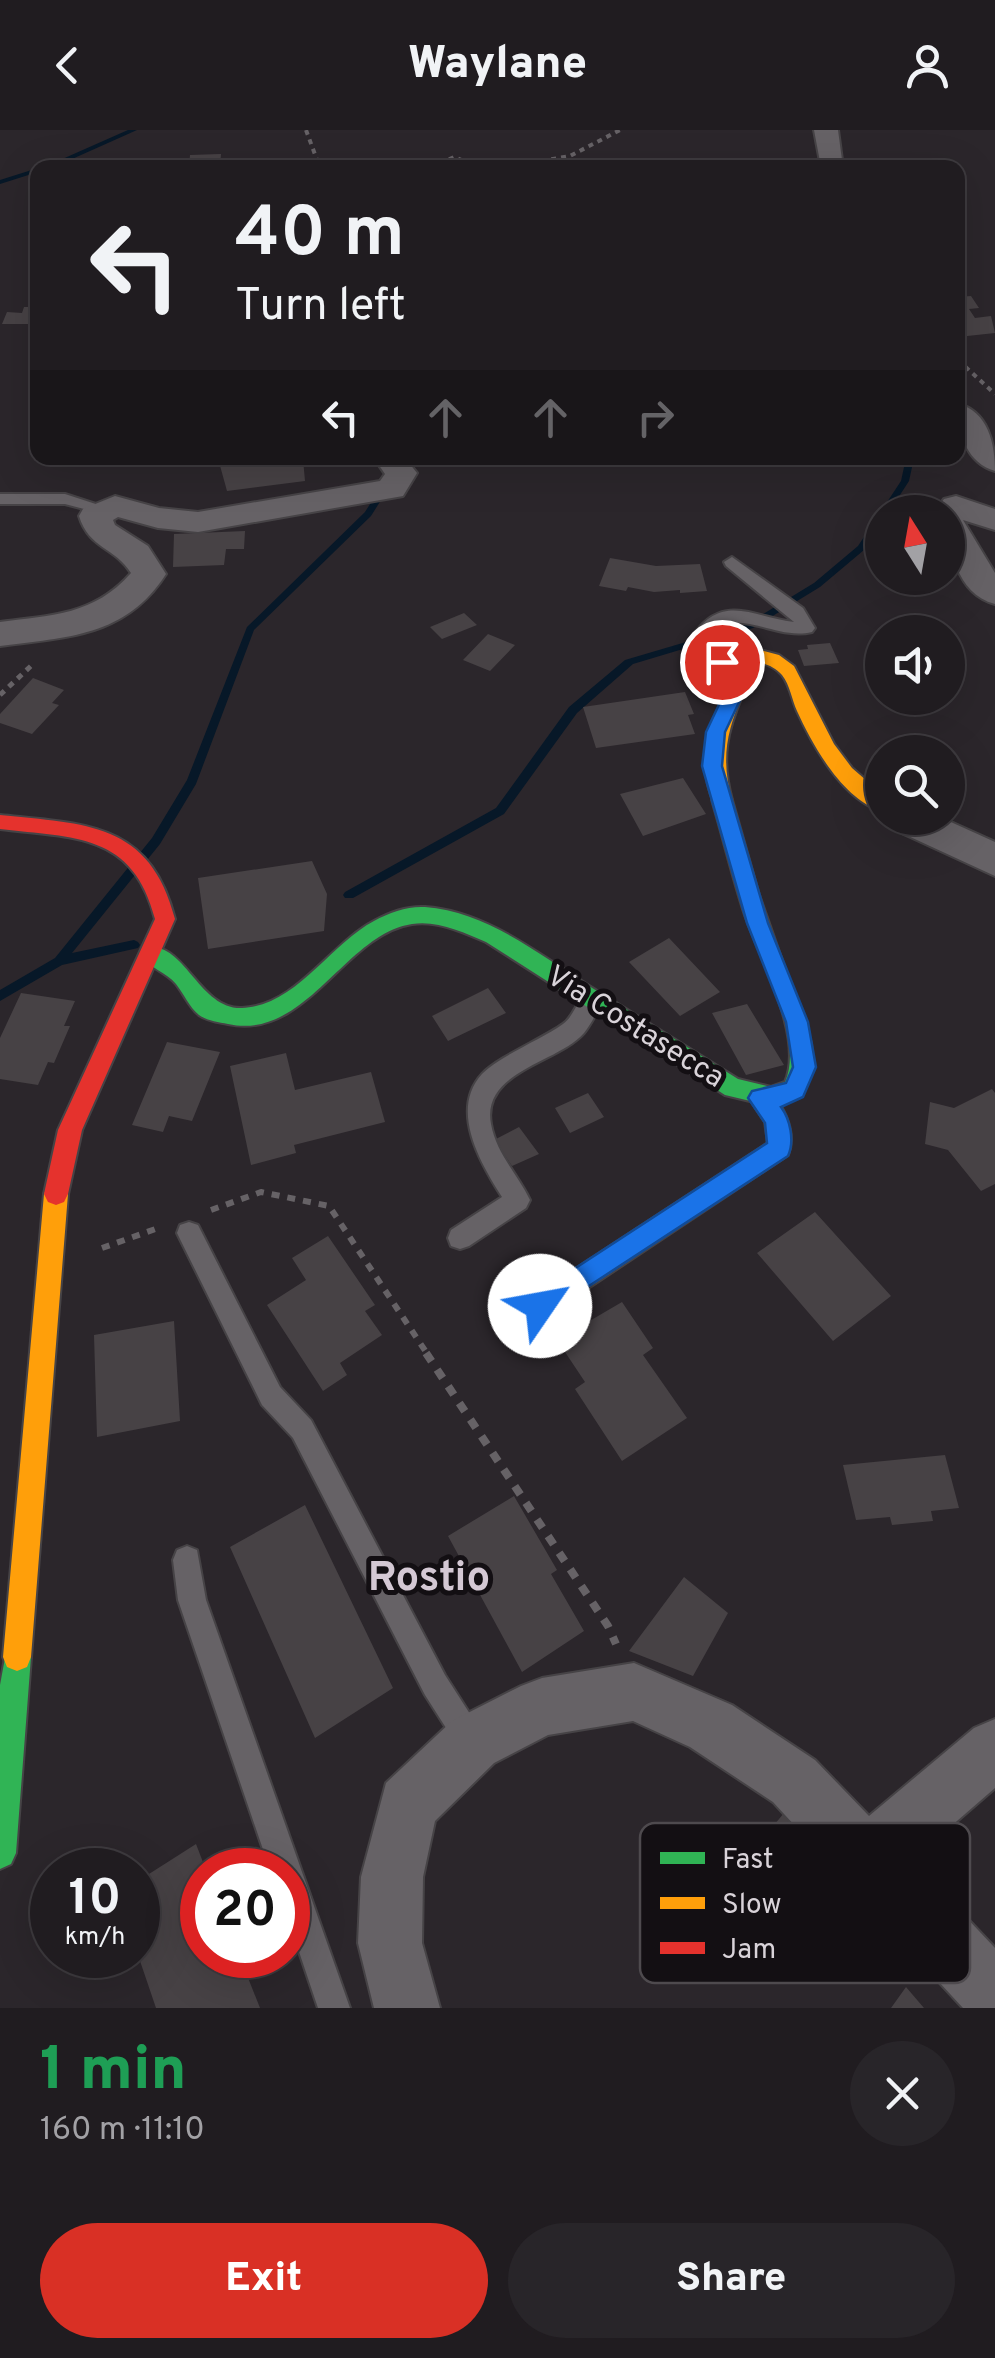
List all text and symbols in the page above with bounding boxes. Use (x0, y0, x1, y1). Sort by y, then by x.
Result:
text: Waylane (408, 37, 587, 94)
icon: back (40, 38, 95, 93)
icon: person (900, 38, 955, 93)
text: 40 m (235, 192, 405, 281)
icon: left (70, 200, 200, 330)
text: Turn left (235, 279, 406, 336)
icon: left (313, 390, 368, 445)
icon: ahead (418, 390, 473, 445)
icon: ahead (523, 390, 578, 445)
icon: right (628, 390, 683, 445)
north arrow (865, 495, 965, 595)
map controls (865, 495, 965, 835)
button: sound (865, 615, 965, 715)
pin (680, 620, 765, 705)
icon: arrive (695, 635, 750, 690)
button: search (865, 735, 965, 835)
street label: Via Costasecca (539, 959, 730, 1098)
position arrow (488, 1254, 592, 1358)
district label: Rostio (368, 1553, 490, 1606)
legend (640, 1823, 970, 1983)
text: Fast (722, 1843, 774, 1879)
speed limit sign: 20 (180, 1848, 310, 1978)
text: 10 (69, 1869, 121, 1932)
text: Slow (722, 1888, 781, 1924)
text: km/h (65, 1922, 125, 1954)
text: Jam (722, 1933, 776, 1969)
text: 1 min (40, 2035, 187, 2111)
button: close (850, 2041, 955, 2146)
text: 160 m · 11:10 (40, 2111, 205, 2151)
button: Exit (40, 2223, 488, 2338)
button: Share (508, 2223, 955, 2338)

